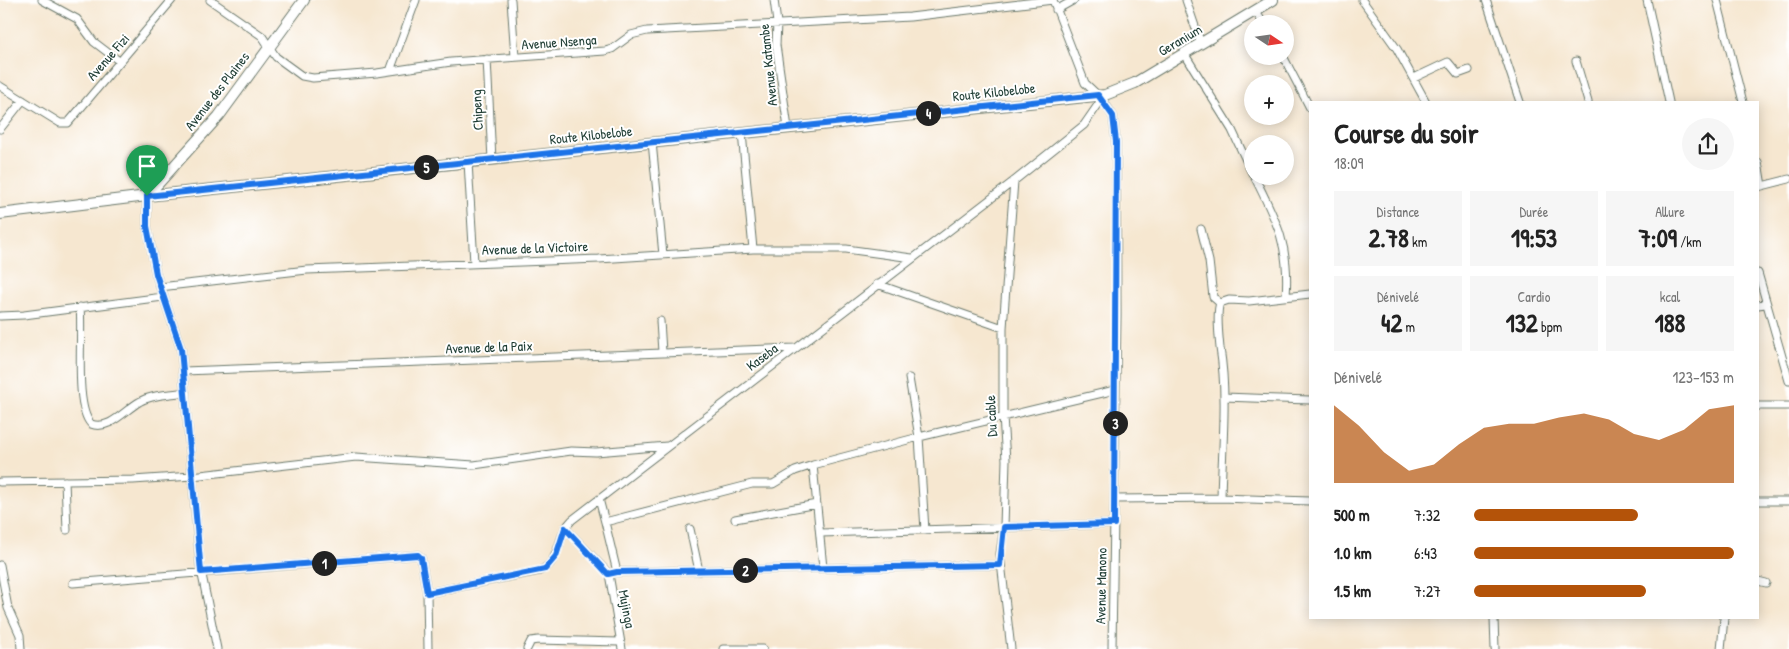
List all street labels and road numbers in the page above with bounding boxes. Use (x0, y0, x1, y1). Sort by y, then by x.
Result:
street label: Geranium (1154, 19, 1205, 60)
street label: Avenue Katambe (754, 23, 781, 107)
street label: Avenue Fizi (82, 29, 133, 84)
street label: Avenue Nsenga (521, 29, 598, 55)
street label: Avenue des Plaines (180, 48, 253, 134)
street label: Route Kilobelobe (952, 78, 1037, 105)
street label: Chipeng (466, 89, 488, 131)
street label: Route Kilobelobe (549, 121, 634, 148)
street label: Avenue de la Victoire (481, 236, 589, 259)
street label: Avenue de la Paix (445, 335, 533, 358)
street label: Kaseba (742, 338, 782, 375)
street label: Du cable (980, 394, 1001, 437)
street label: Avenue Manono (1090, 547, 1111, 624)
street label: Mujinga (614, 588, 641, 630)

